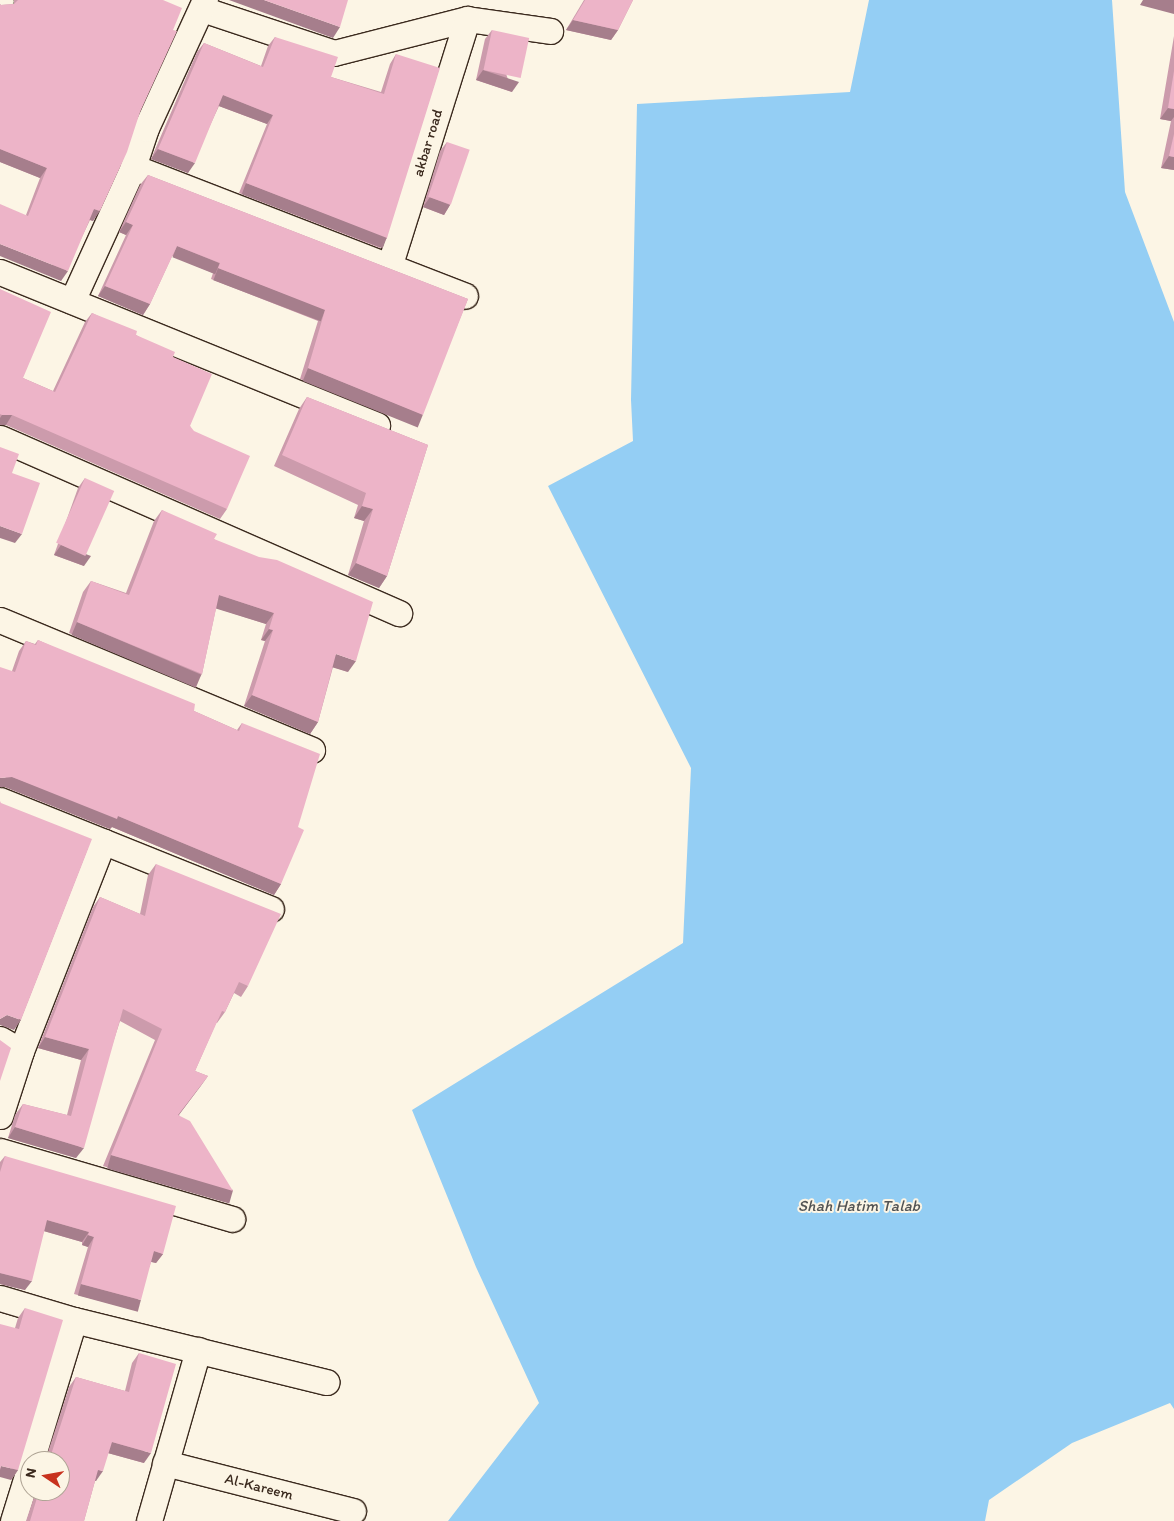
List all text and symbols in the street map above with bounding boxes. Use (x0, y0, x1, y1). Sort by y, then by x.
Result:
street label: akbar road (409, 107, 447, 179)
water label: Shah Hatim Talab (799, 1196, 919, 1216)
north arrow (20, 1451, 70, 1501)
text: N (22, 1467, 40, 1479)
street label: Al-Kareem (223, 1470, 295, 1504)

